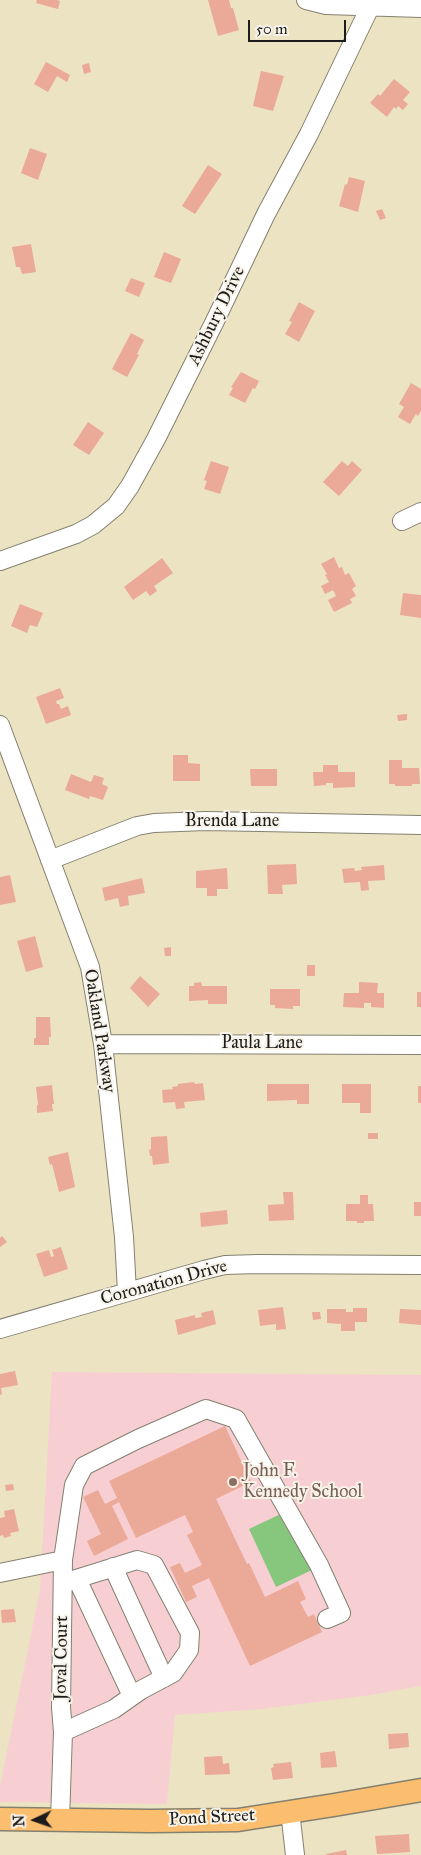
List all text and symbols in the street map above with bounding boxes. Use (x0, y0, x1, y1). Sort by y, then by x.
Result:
scale bar (251, 10, 348, 42)
text: 50 m (256, 20, 288, 38)
street label: Ashbury Drive (184, 263, 250, 369)
street label: Brenda Lane (185, 811, 279, 833)
street label: Oakland Parkway (79, 968, 119, 1094)
street label: Paula Lane (221, 1033, 303, 1055)
street label: Coronation Drive (98, 1256, 230, 1310)
place label: John F. Kennedy School (243, 1461, 362, 1504)
marker: John F. Kennedy School (227, 1476, 239, 1488)
street label: Joval Court (50, 1615, 74, 1701)
north arrow (10, 1795, 60, 1845)
street label: Pond Street (168, 1805, 256, 1831)
text: N (11, 1814, 28, 1827)

